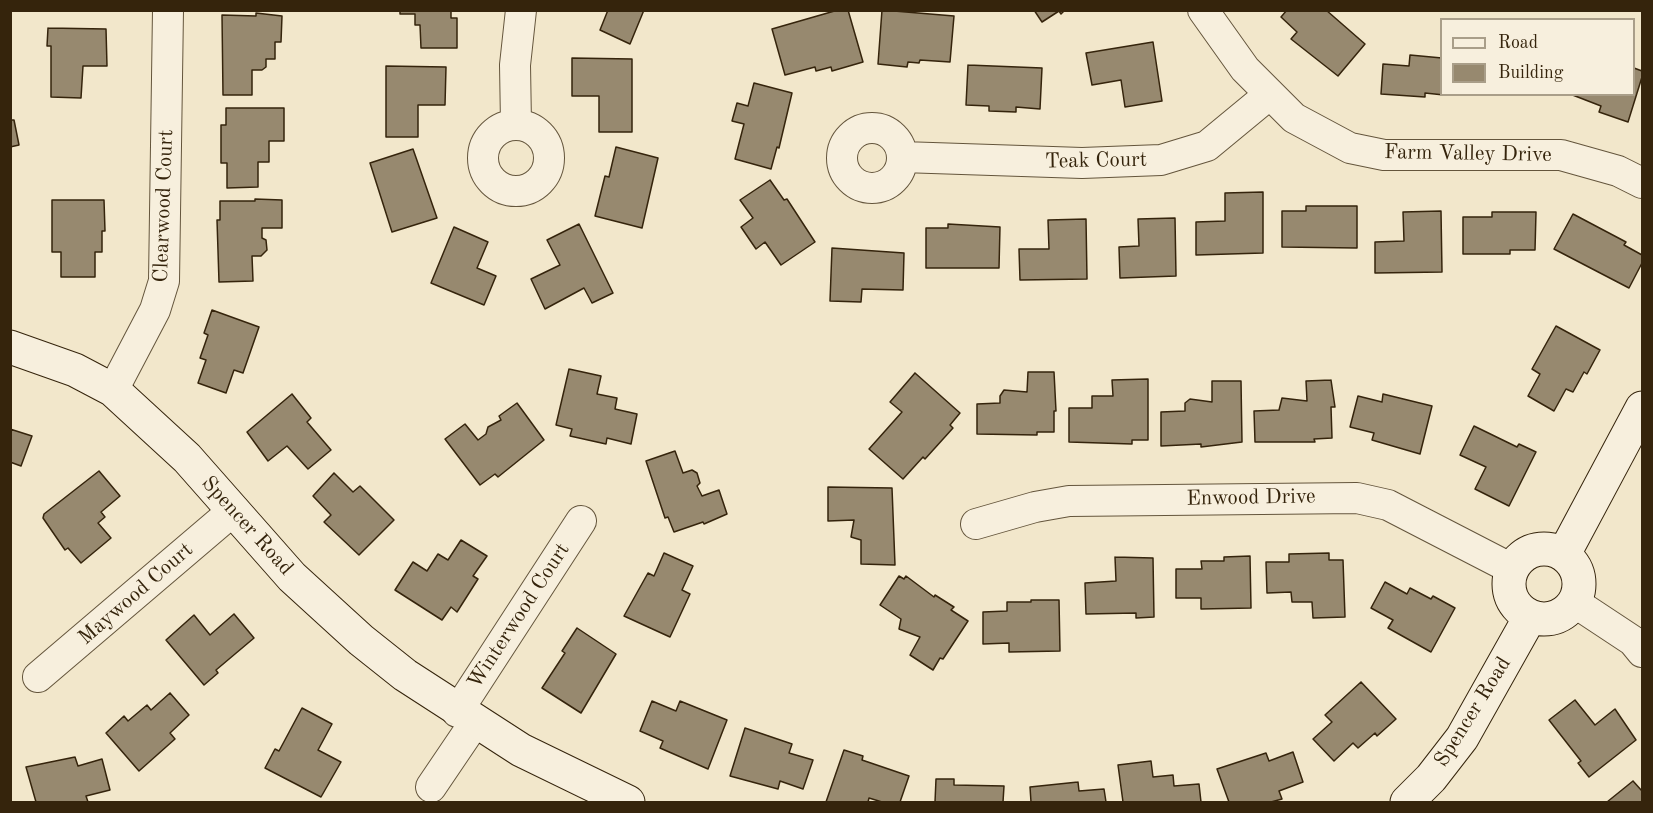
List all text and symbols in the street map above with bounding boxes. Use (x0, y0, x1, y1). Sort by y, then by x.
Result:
legend (1440, 18, 1635, 96)
text: Road (1498, 34, 1538, 52)
text: Building (1498, 64, 1563, 82)
street label: Clearwood Court (149, 129, 179, 283)
street label: Farm Valley Drive (1384, 140, 1552, 168)
street label: Teak Court (1045, 148, 1147, 174)
street label: Spencer Road (196, 471, 298, 581)
street label: Enwood Drive (1186, 484, 1316, 512)
street label: Maywood Court (74, 537, 198, 651)
street label: Winterwood Court (462, 538, 576, 694)
street label: Spencer Road (1429, 652, 1517, 772)

